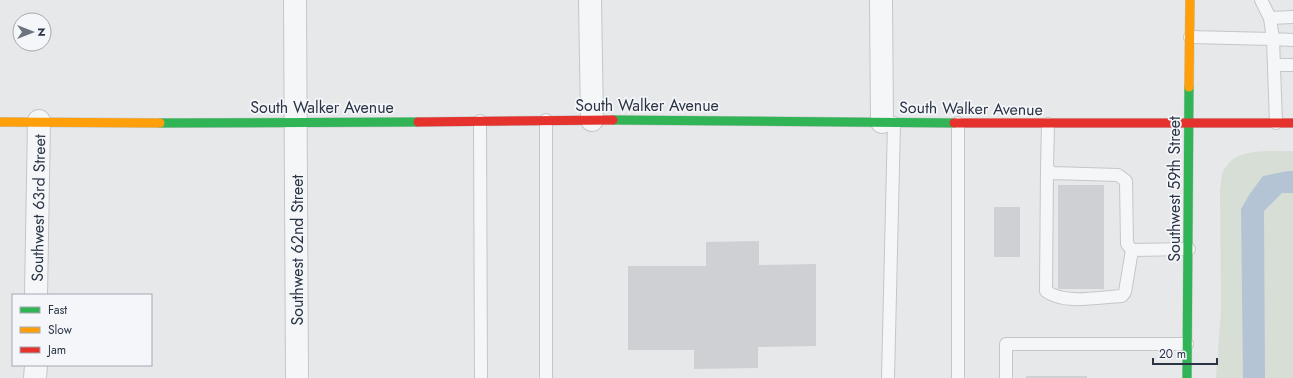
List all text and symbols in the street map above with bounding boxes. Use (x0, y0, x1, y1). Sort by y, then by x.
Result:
north arrow (12, 12, 52, 52)
text: N (34, 28, 50, 36)
street label: South Walker Avenue (575, 94, 719, 117)
street label: South Walker Avenue (250, 96, 394, 119)
street label: South Walker Avenue (899, 96, 1043, 121)
street label: Southwest 59th Street (1163, 116, 1186, 262)
street label: Southwest 63rd Street (26, 134, 51, 282)
street label: Southwest 62nd Street (286, 174, 309, 325)
legend (12, 294, 152, 366)
text: Fast (48, 301, 67, 319)
text: Slow (48, 321, 73, 339)
scale bar (1153, 340, 1217, 366)
text: Jam (46, 341, 66, 359)
text: 20 m (1159, 345, 1186, 363)

